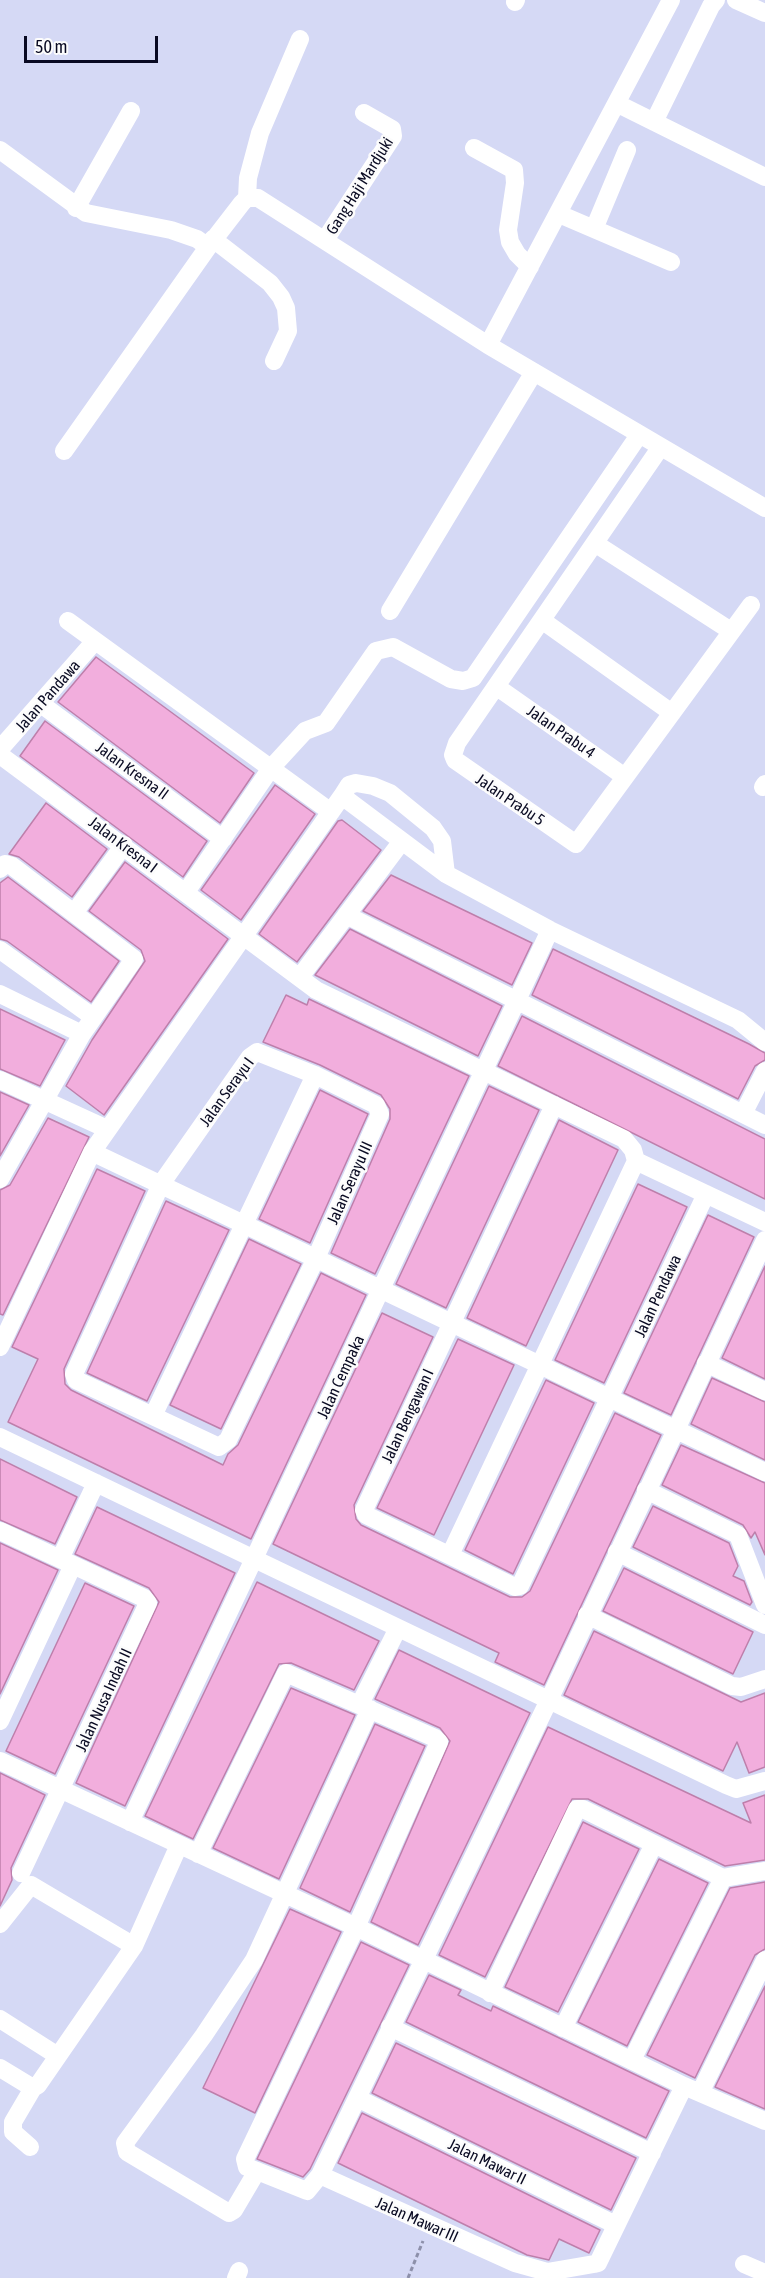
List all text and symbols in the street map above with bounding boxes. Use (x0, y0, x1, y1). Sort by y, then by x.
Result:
scale bar (27, 24, 160, 62)
text: 50 m (35, 36, 67, 57)
street label: Gang Haji Mardjuki (322, 134, 398, 238)
street label: Jalan Pandawa (12, 656, 84, 736)
street label: Jalan Prabu 4 (523, 702, 599, 762)
street label: Jalan Kresna II (92, 738, 172, 804)
street label: Jalan Prabu 5 (472, 770, 548, 830)
street label: Jalan Kresna I (85, 813, 161, 877)
street label: Jalan Serayu I (196, 1054, 258, 1130)
street label: Jalan Serayu III (323, 1139, 377, 1227)
street label: Jalan Pendawa (631, 1252, 685, 1340)
street label: Jalan Cempaka (313, 1332, 369, 1422)
street label: Jalan Bengawan I (378, 1366, 438, 1466)
street label: Jalan Nusa Indah II (72, 1645, 136, 1755)
street label: Jalan Mawar II (445, 2135, 529, 2189)
street label: Jalan Mawar III (373, 2193, 461, 2247)

